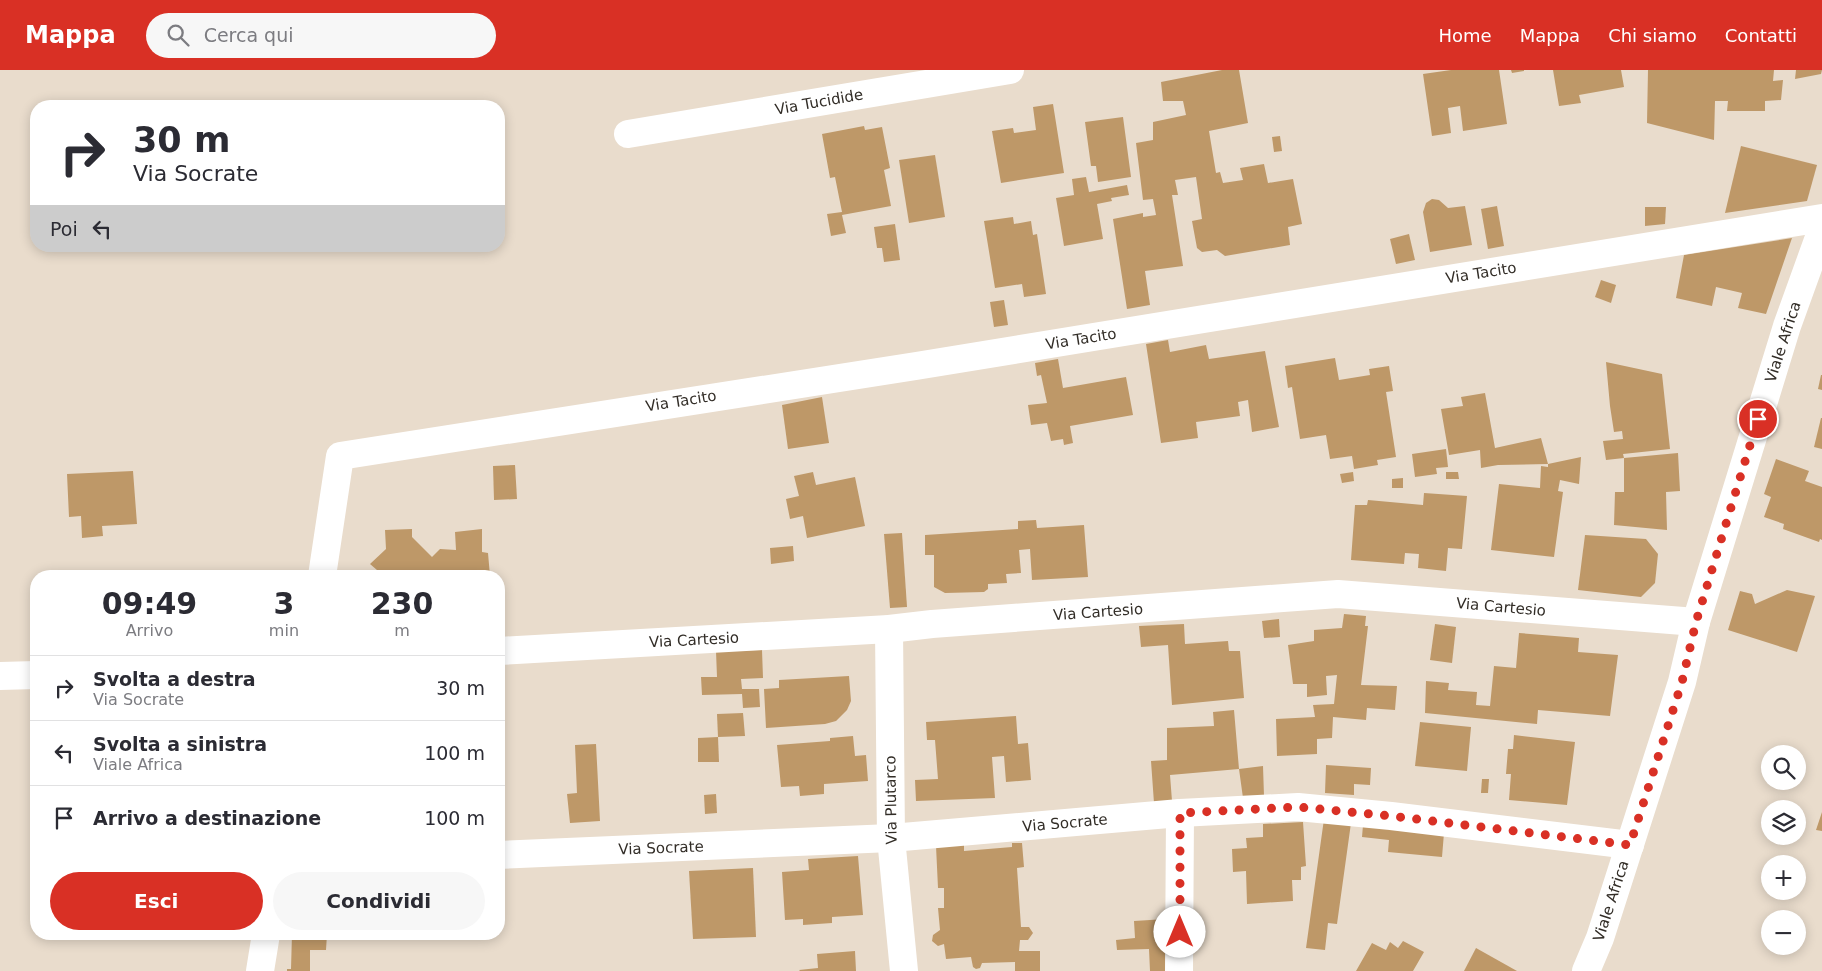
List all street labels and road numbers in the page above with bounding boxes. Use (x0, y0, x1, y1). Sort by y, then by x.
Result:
street label: Via Tucidide (773, 85, 865, 119)
street label: Via Tacito (1444, 259, 1518, 287)
street label: Viale Africa (1761, 299, 1805, 385)
street label: Via Tacito (1044, 325, 1118, 353)
street label: Via Tacito (644, 387, 718, 415)
street label: Via Cartesio (1455, 594, 1547, 620)
street label: Via Cartesio (1052, 600, 1144, 624)
street label: Via Cartesio (649, 629, 739, 651)
street label: Via Plutarco (881, 755, 901, 845)
street label: Via Socrate (1022, 810, 1108, 836)
street label: Via Socrate (618, 838, 704, 858)
street label: Viale Africa (1589, 858, 1633, 944)

